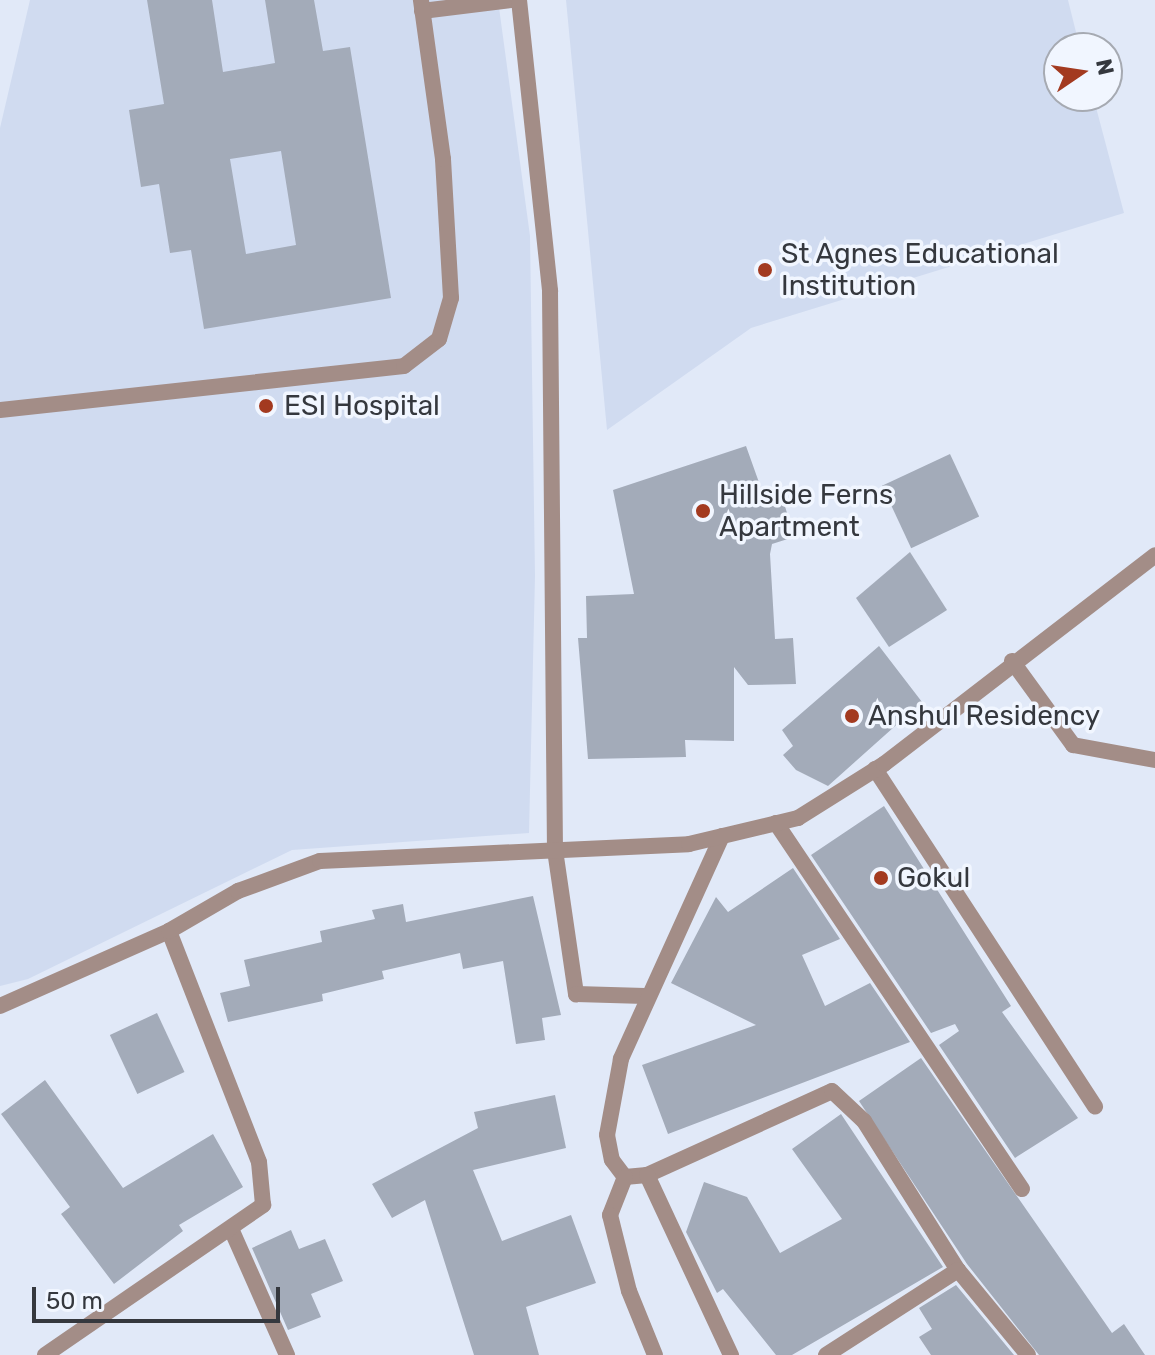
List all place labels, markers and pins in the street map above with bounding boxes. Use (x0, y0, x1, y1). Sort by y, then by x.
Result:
place label: St Agnes Educational Institution (781, 237, 1059, 303)
marker: St Agnes Educational Institution (756, 261, 774, 279)
place label: ESI Hospital (284, 389, 440, 423)
marker: ESI Hospital (255, 395, 277, 417)
place label: Hillside Ferns Apartment (719, 478, 893, 544)
marker: Hillside Ferns Apartment (694, 502, 712, 520)
place label: Anshul Residency (868, 699, 1100, 733)
marker: Anshul Residency (843, 707, 861, 725)
place label: Gokul (897, 861, 970, 895)
marker: Gokul (872, 869, 890, 887)

